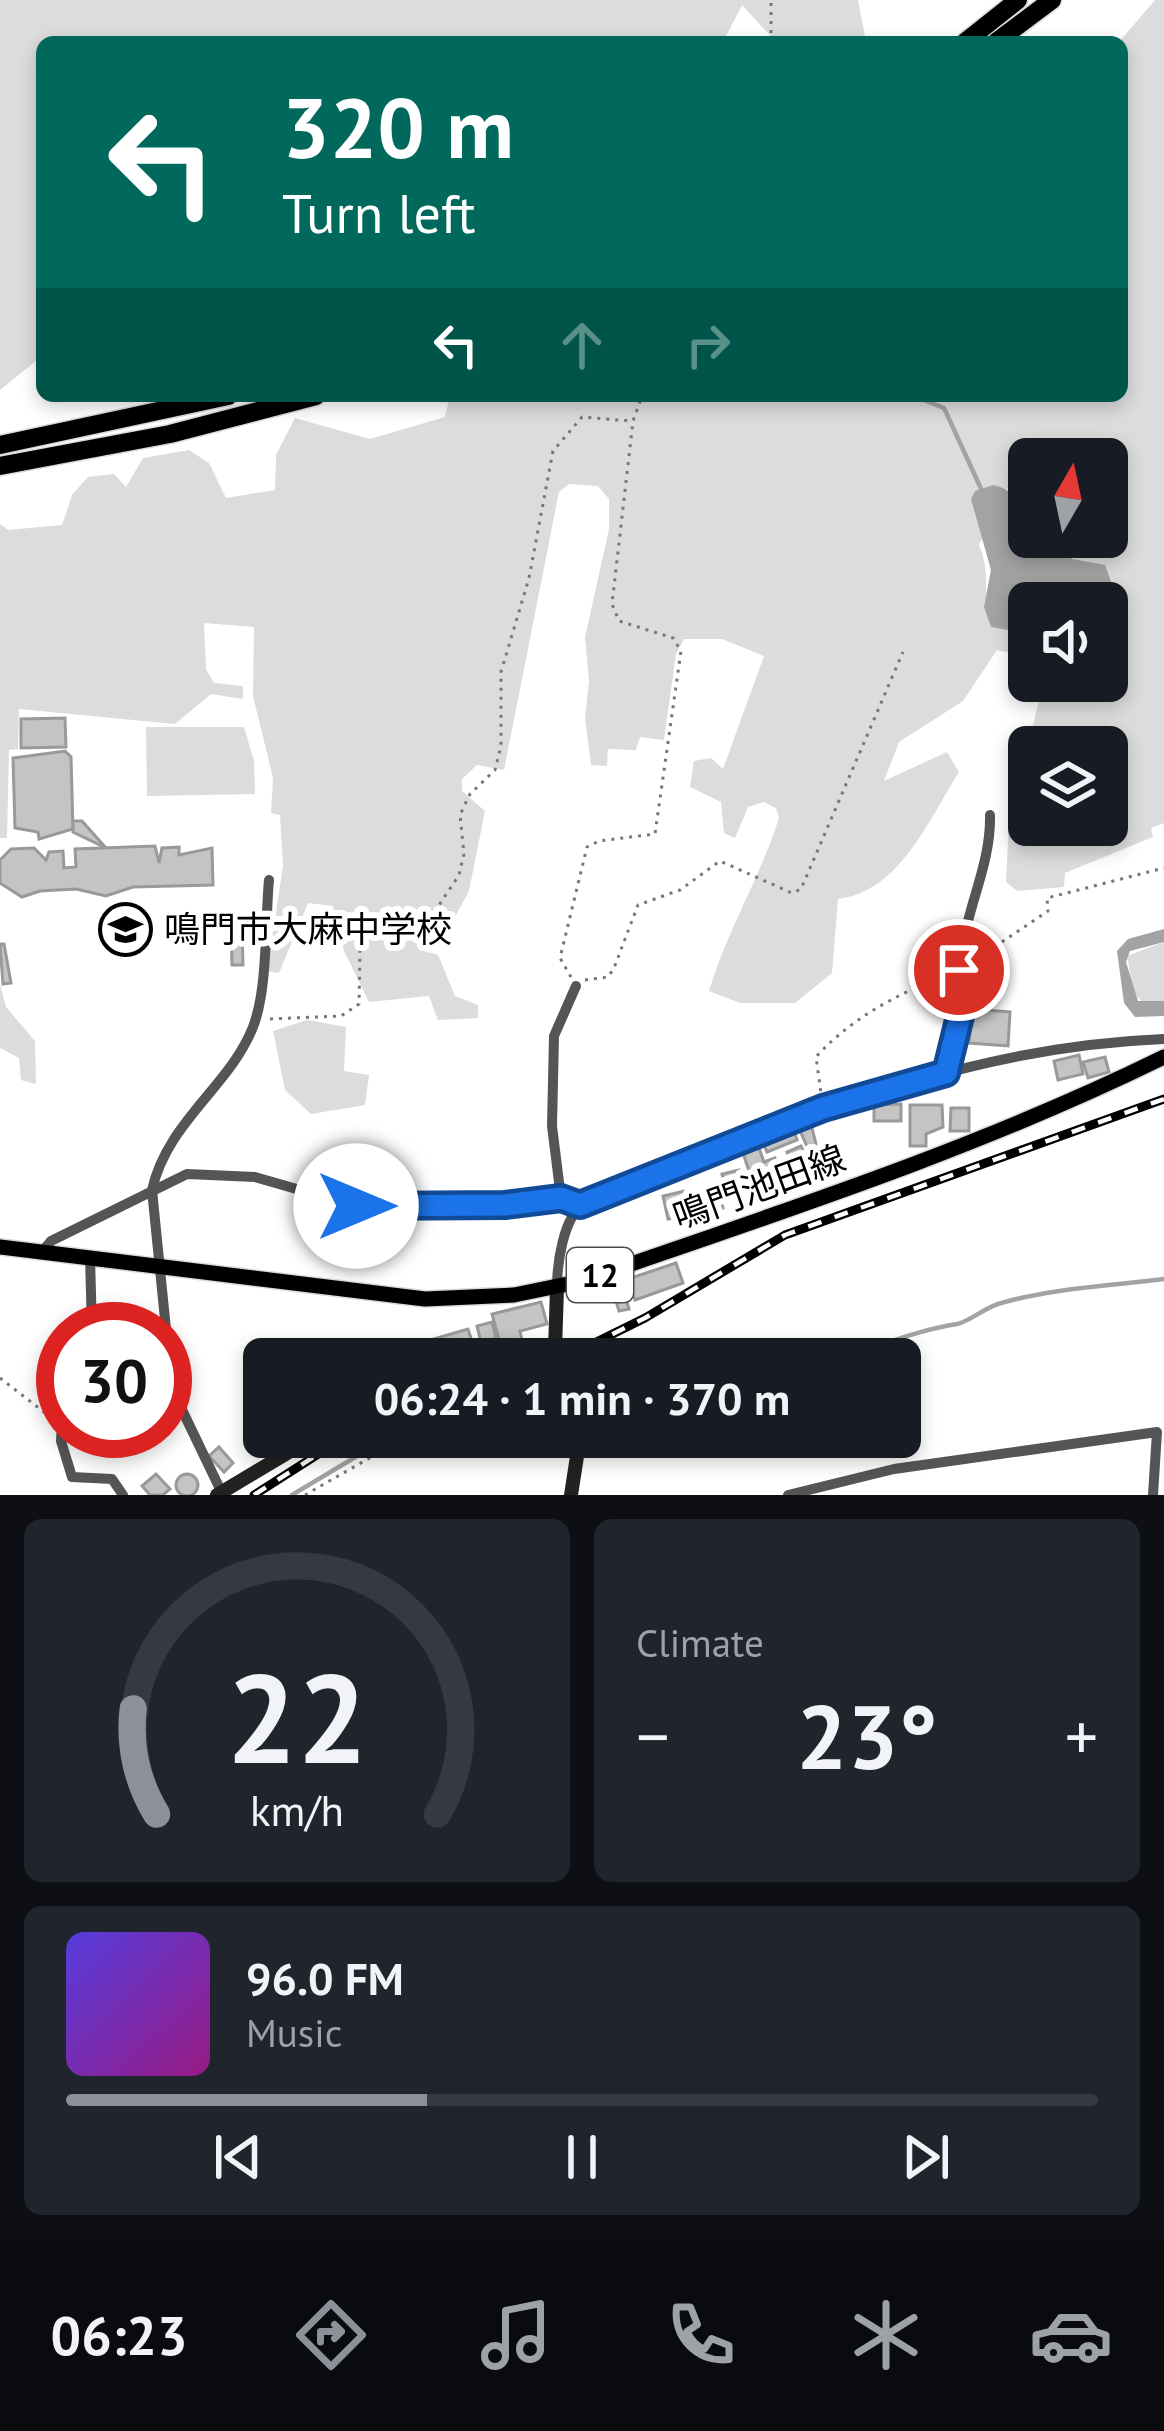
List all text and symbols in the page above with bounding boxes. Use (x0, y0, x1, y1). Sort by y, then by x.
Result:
text: 320 m (282, 72, 514, 181)
icon: left (84, 84, 240, 240)
text: Turn left (282, 178, 476, 248)
icon: left (423, 312, 489, 378)
icon: ahead (549, 312, 615, 378)
icon: right (675, 312, 741, 378)
north arrow (1008, 438, 1128, 558)
map controls (1008, 438, 1128, 846)
button: sound (1008, 582, 1128, 702)
button: layers (1008, 726, 1128, 846)
school or university icon: 鳴門市大麻中学校 (97, 901, 153, 957)
place label: 鳴門市大麻中学校 (164, 905, 452, 952)
pin (908, 919, 1010, 1021)
icon: arrive (926, 937, 992, 1003)
street label: 鳴門池田線 (666, 1134, 851, 1239)
position arrow (293, 1143, 419, 1269)
road number: 12 (567, 1248, 633, 1302)
speed limit sign: 30 (36, 1302, 192, 1458)
text: 06:24 · 1 min · 370 m (374, 1369, 790, 1427)
text: Climate (636, 1617, 764, 1668)
text: 22 (226, 1636, 368, 1797)
text: 23° (796, 1677, 938, 1794)
text: − (636, 1693, 669, 1778)
text: + (1065, 1693, 1098, 1778)
text: km/h (250, 1781, 344, 1837)
text: 96.0 FM (246, 1949, 404, 2007)
text: Music (246, 2007, 342, 2058)
icon: previous (205, 2124, 271, 2190)
icon: pause (549, 2124, 615, 2190)
icon: next (893, 2124, 959, 2190)
icon: directions (289, 2293, 373, 2377)
icon: music (474, 2293, 558, 2377)
icon: phone (659, 2293, 743, 2377)
icon: climate (844, 2293, 928, 2377)
icon: car (1029, 2293, 1113, 2377)
text: 06:23 (51, 2300, 188, 2370)

